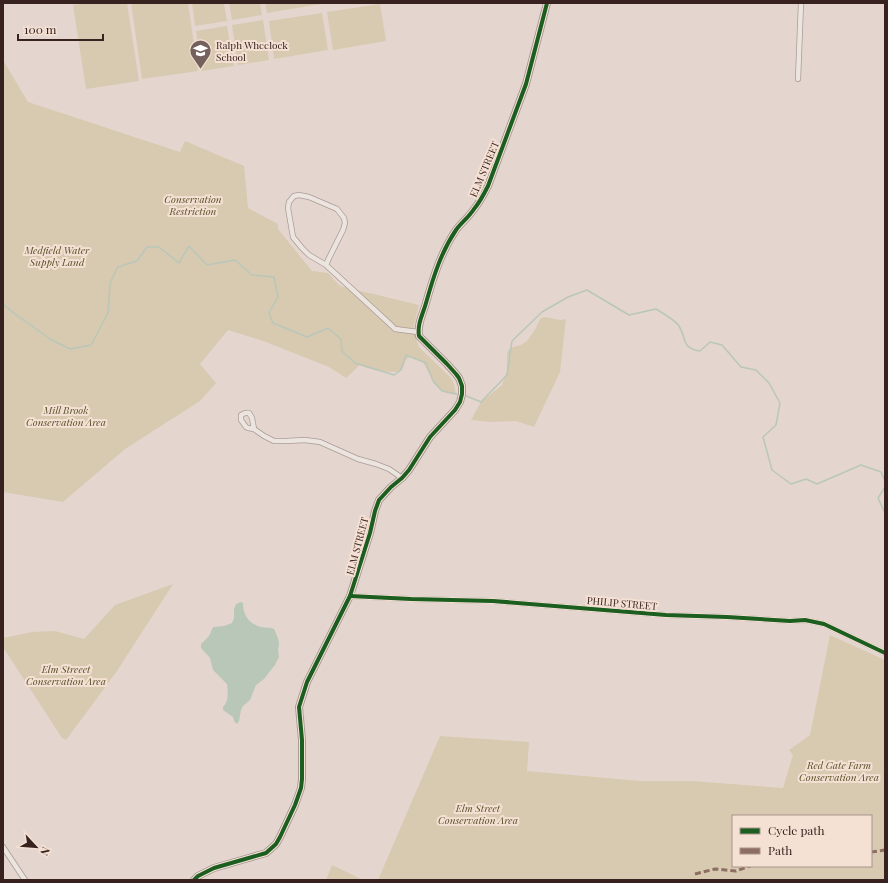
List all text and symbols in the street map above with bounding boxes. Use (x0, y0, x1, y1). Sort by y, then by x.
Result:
scale bar (18, 16, 103, 42)
text: 100 m (24, 21, 57, 37)
school or university icon: Ralph Wheelock School (188, 38, 214, 71)
place label: Ralph Wheelock School (216, 38, 288, 64)
street label: ELM STREET (466, 139, 502, 199)
park label: Conservation Restriction (164, 192, 222, 218)
park label: Medfield Water Supply Land (24, 243, 90, 269)
park label: Mill Brook Conservation Area (26, 403, 106, 429)
street label: ELM STREET (343, 515, 371, 577)
street label: PHILIP STREET (586, 593, 658, 613)
park label: Elm Streeet Conservation Area (26, 662, 106, 688)
park label: Red Gate Farm Conservation Area (799, 758, 879, 784)
park label: Elm Street Conservation Area (438, 801, 518, 827)
legend (732, 815, 872, 867)
text: Cycle path (768, 822, 825, 838)
north arrow (16, 827, 56, 867)
text: Path (768, 842, 792, 858)
text: N (37, 845, 54, 859)

